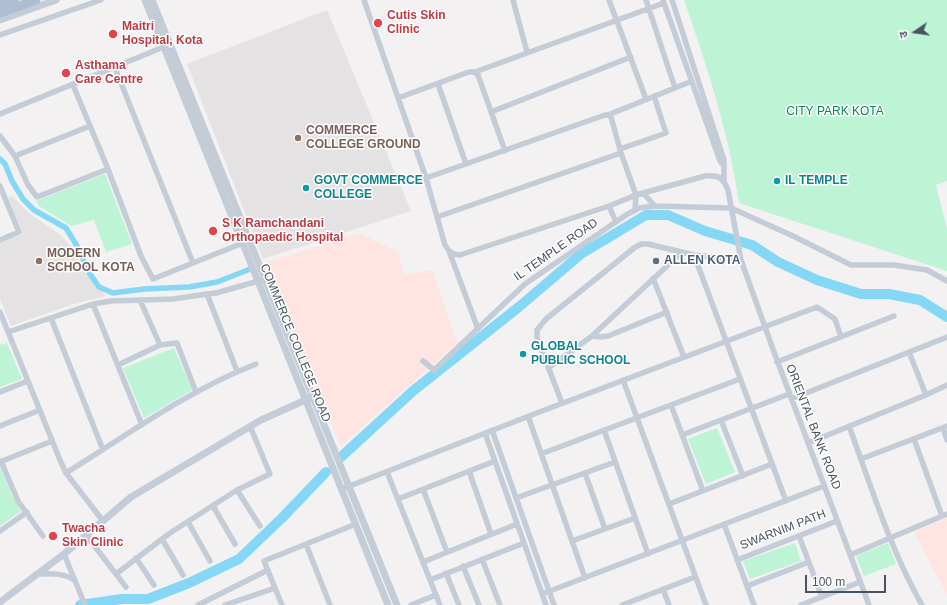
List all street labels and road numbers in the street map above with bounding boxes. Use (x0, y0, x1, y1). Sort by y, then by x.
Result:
street label: IL TEMPLE ROAD (511, 216, 601, 284)
street label: COMMERCE COLLEGE ROAD (257, 262, 333, 424)
street label: ORIENTAL BANK ROAD (782, 362, 844, 492)
street label: SWARNIM PATH (738, 507, 828, 553)

